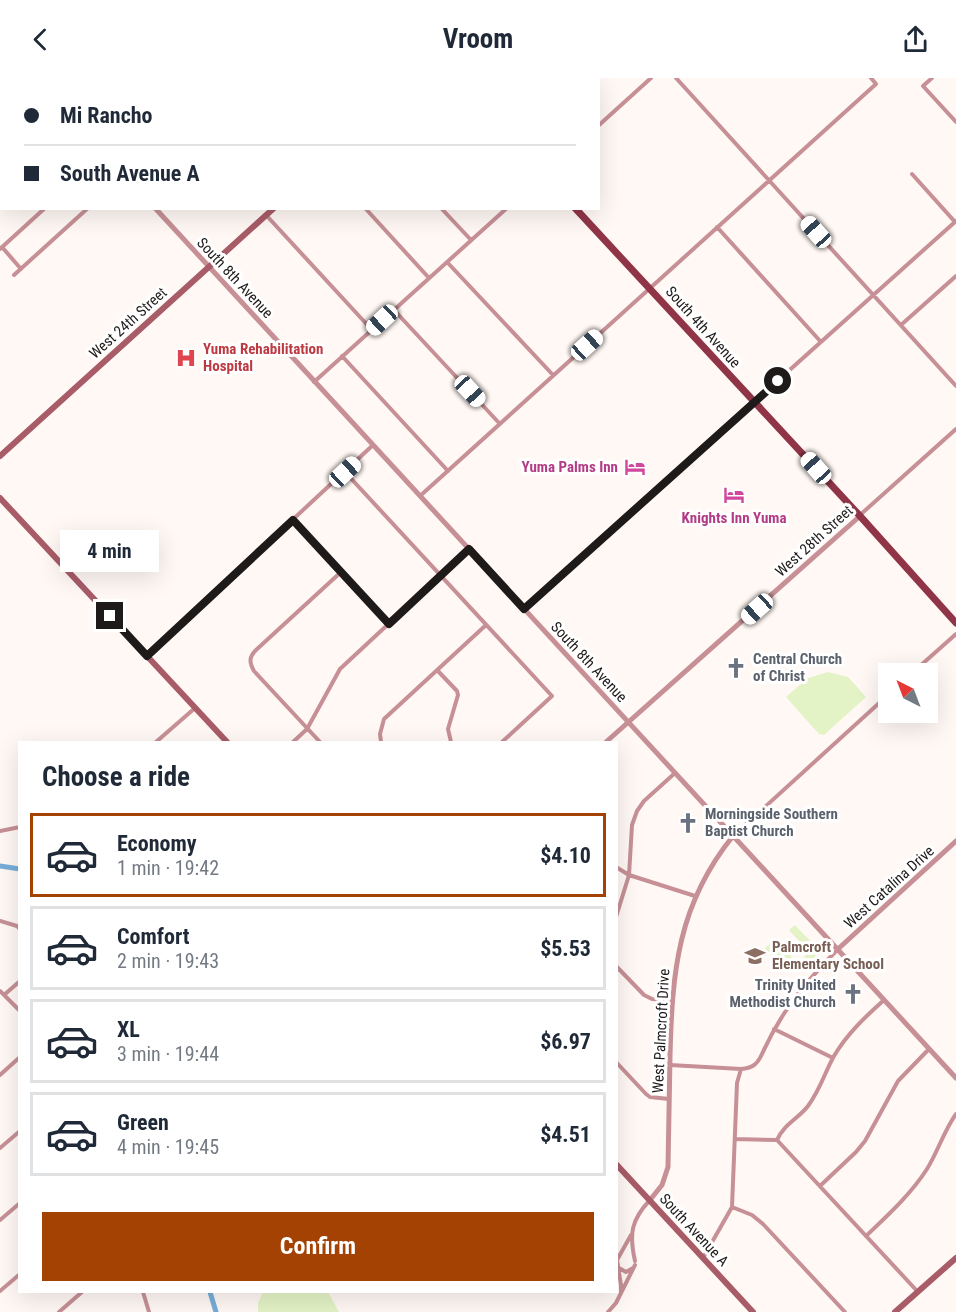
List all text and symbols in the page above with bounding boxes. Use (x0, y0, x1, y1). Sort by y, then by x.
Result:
icon: back (24, 23, 57, 56)
text: Vroom (443, 23, 513, 55)
icon: share (899, 23, 932, 56)
text: Mi Rancho (60, 103, 153, 128)
text: South Avenue A (60, 161, 200, 186)
car (797, 213, 835, 251)
street label: South 8th Avenue (193, 234, 277, 322)
street label: South 4th Avenue (662, 283, 744, 371)
street label: West 24th Street (86, 284, 170, 362)
car (363, 301, 401, 339)
car (568, 326, 606, 364)
place label: Yuma Rehabilitation Hospital (203, 340, 323, 375)
hospital icon: Yuma Rehabilitation Hospital (174, 346, 198, 370)
route start (764, 367, 791, 394)
car (451, 372, 489, 410)
car (797, 449, 835, 487)
car (326, 453, 364, 491)
hotel icon: Yuma Palms Inn (623, 455, 647, 479)
place label: Yuma Palms Inn (522, 458, 618, 476)
hotel icon: Knights Inn Yuma (722, 483, 746, 507)
street label: West 28th Street (772, 502, 856, 580)
place label: Knights Inn Yuma (682, 509, 786, 527)
callout: 4 min (60, 529, 160, 571)
text: 4 min (87, 539, 132, 563)
car (738, 590, 776, 628)
route end (96, 602, 123, 629)
street label: South 8th Avenue (547, 618, 631, 706)
place label: Central Church of Christ (753, 650, 842, 685)
church icon: Central Church of Christ (724, 656, 748, 680)
north arrow (878, 663, 938, 723)
map controls (878, 663, 938, 723)
text: Choose a ride (42, 761, 190, 793)
place label: Morningside Southern Baptist Church (705, 805, 838, 840)
church icon: Morningside Southern Baptist Church (676, 811, 700, 835)
icon: car (45, 828, 99, 882)
text: Economy (117, 831, 197, 856)
street label: West Catalina Drive (840, 842, 938, 932)
text: $4.10 (540, 843, 591, 868)
text: 1 min · 19:42 (117, 856, 219, 880)
icon: car (45, 921, 99, 975)
text: Comfort (117, 924, 190, 949)
text: $5.53 (540, 936, 591, 961)
place label: Palmcroft Elementary School (772, 938, 884, 973)
school or university icon: Palmcroft Elementary School (743, 944, 767, 968)
text: 2 min · 19:43 (117, 949, 219, 973)
street label: West Palmcroft Drive (649, 968, 673, 1094)
place label: Trinity United Methodist Church (730, 976, 836, 1011)
church icon: Trinity United Methodist Church (841, 982, 865, 1006)
icon: car (45, 1014, 99, 1068)
text: XL (117, 1017, 140, 1042)
text: $6.97 (540, 1029, 591, 1054)
text: 3 min · 19:44 (117, 1042, 219, 1066)
icon: car (45, 1107, 99, 1161)
text: Green (117, 1110, 169, 1135)
text: $4.51 (540, 1122, 591, 1147)
text: 4 min · 19:45 (117, 1135, 219, 1159)
street label: South Avenue A (656, 1190, 733, 1270)
button: Confirm (42, 1212, 594, 1281)

